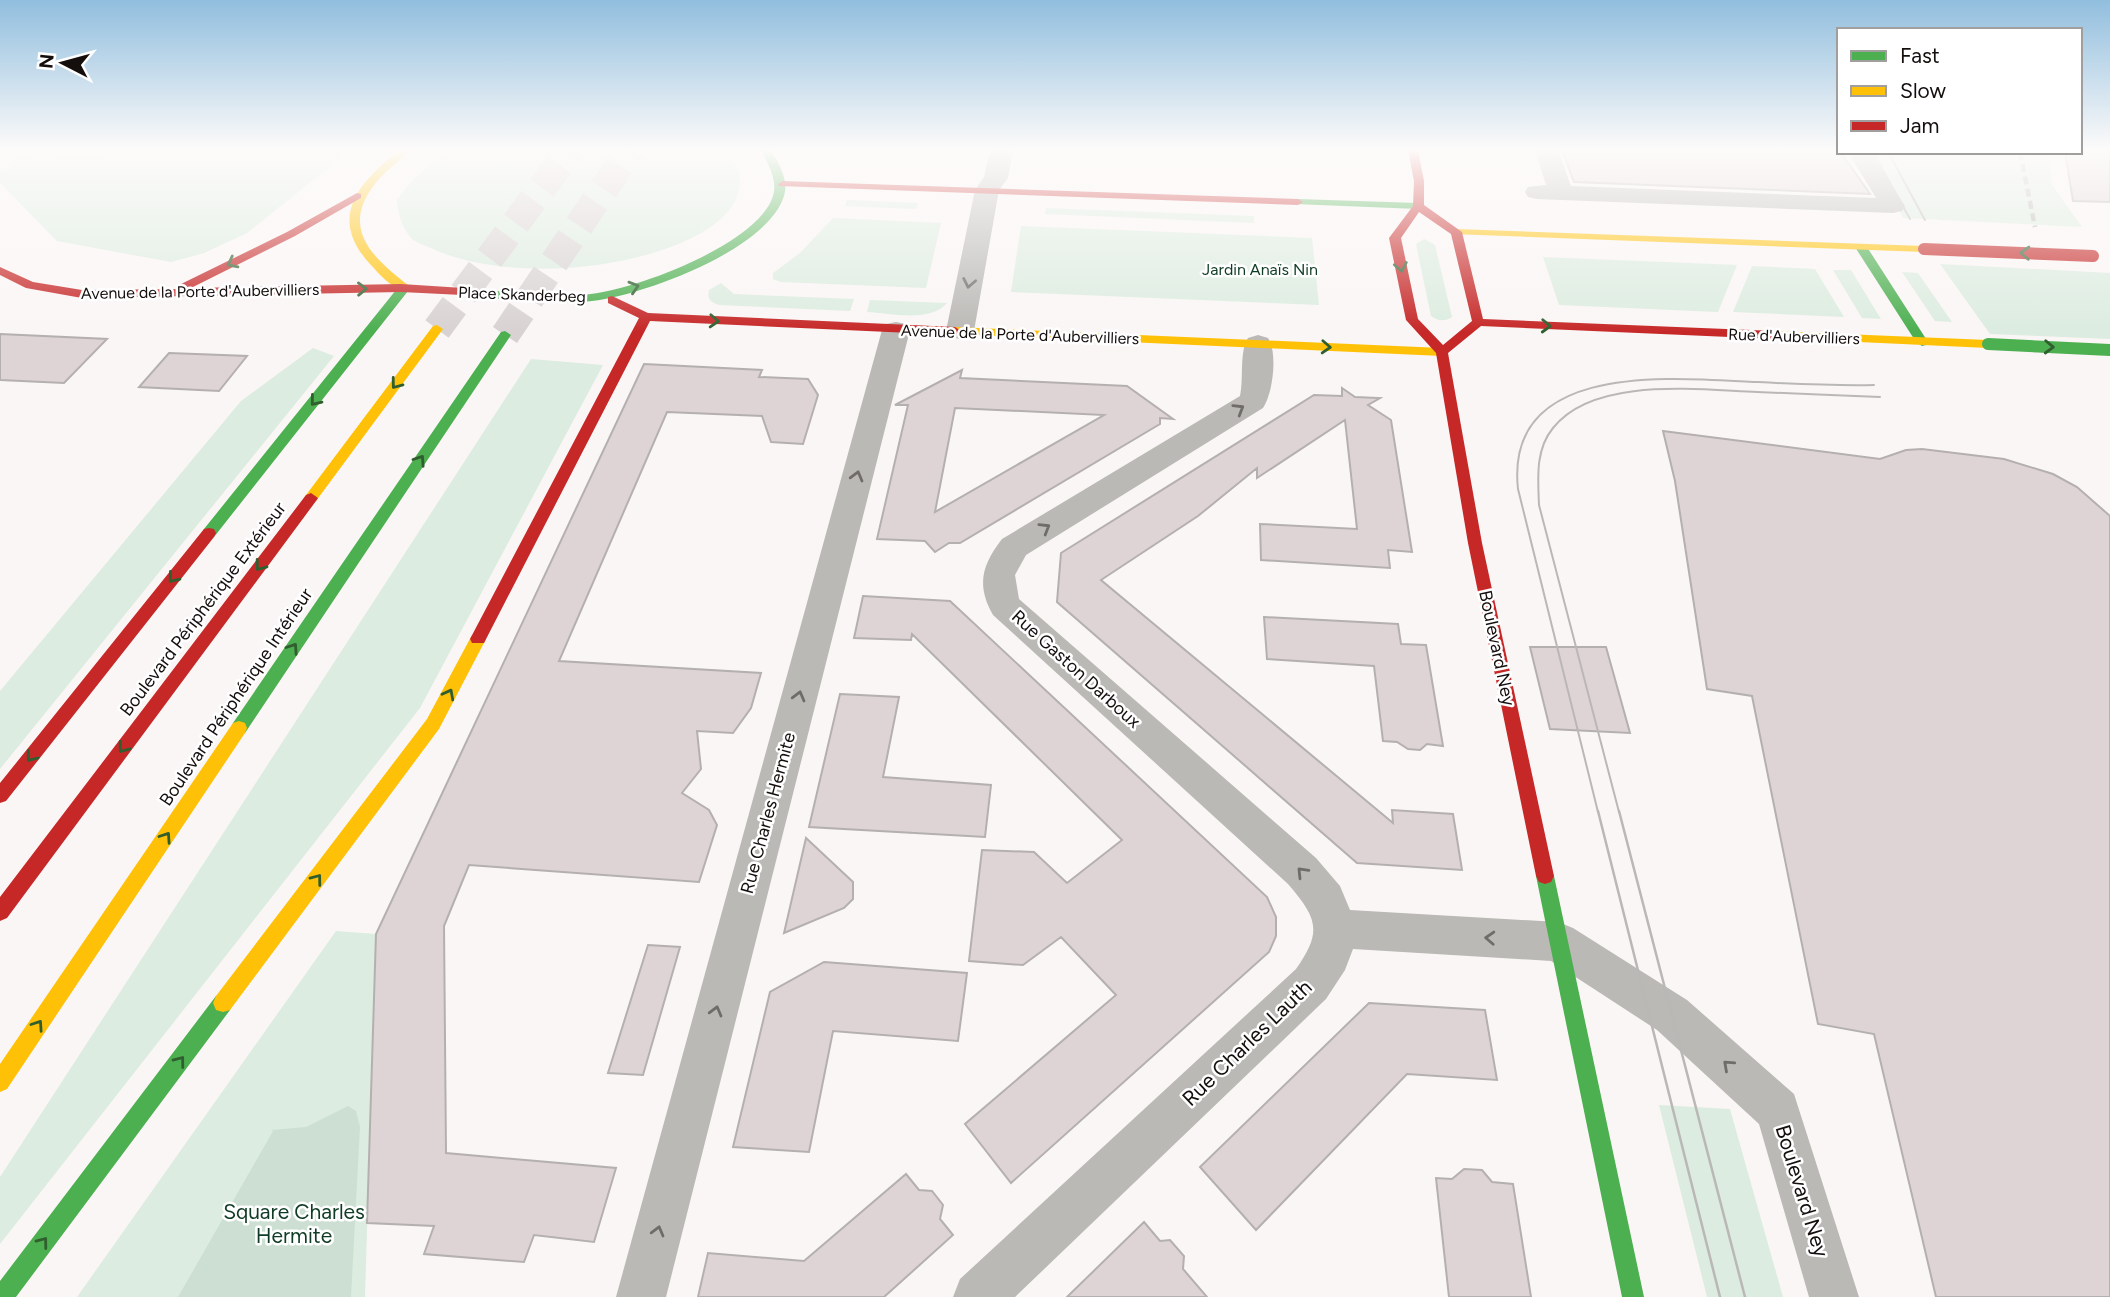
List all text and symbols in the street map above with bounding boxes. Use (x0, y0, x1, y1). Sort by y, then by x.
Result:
north arrow (28, 28, 98, 98)
legend (1837, 28, 2082, 154)
text: Fast (1900, 43, 1940, 68)
text: N (34, 53, 59, 70)
text: Slow (1900, 78, 1946, 103)
text: Jam (1900, 113, 1939, 138)
one-way arrow (2019, 246, 2030, 261)
one-way arrow (227, 255, 239, 269)
park label: Jardin Anaïs Nin (1202, 260, 1318, 279)
one-way arrow (1393, 261, 1408, 273)
one-way arrow (962, 277, 977, 289)
street label: Avenue de la Porte d'Aubervilliers (81, 280, 319, 303)
one-way arrow (627, 281, 640, 295)
one-way arrow (357, 282, 368, 297)
street label: Place Skanderbeg (458, 283, 586, 306)
one-way arrow (709, 313, 720, 328)
one-way arrow (1540, 318, 1551, 333)
street label: Avenue de la Porte d'Aubervilliers (900, 321, 1139, 348)
street label: Rue d'Aubervilliers (1728, 325, 1860, 348)
one-way arrow (2044, 339, 2055, 354)
one-way arrow (1321, 340, 1332, 355)
one-way arrow (392, 376, 405, 388)
one-way arrow (310, 393, 323, 405)
one-way arrow (1232, 405, 1245, 418)
one-way arrow (412, 454, 425, 467)
one-way arrow (849, 470, 863, 482)
street label: Boulevard Périphérique Extérieur (115, 498, 291, 720)
one-way arrow (1038, 523, 1051, 536)
one-way arrow (256, 558, 268, 571)
one-way arrow (168, 571, 181, 583)
street label: Boulevard Périphérique Intérieur (155, 584, 317, 810)
street label: Boulevard Ney (1474, 588, 1520, 708)
street label: Rue Gaston Darboux (1007, 605, 1145, 733)
one-way arrow (285, 643, 297, 656)
one-way arrow (440, 689, 454, 701)
one-way arrow (791, 690, 805, 702)
street label: Rue Charles Hermite (736, 730, 800, 896)
one-way arrow (119, 740, 132, 753)
one-way arrow (27, 749, 40, 761)
one-way arrow (157, 832, 170, 845)
one-way arrow (1297, 867, 1310, 880)
one-way arrow (308, 874, 321, 887)
one-way arrow (1484, 931, 1495, 946)
street label: Rue Charles Lauth (1177, 975, 1317, 1111)
one-way arrow (708, 1005, 723, 1017)
one-way arrow (30, 1020, 42, 1033)
one-way arrow (171, 1056, 184, 1068)
one-way arrow (1723, 1060, 1736, 1073)
street label: Boulevard Ney (1770, 1122, 1834, 1260)
park label: Square Charles Hermite (223, 1199, 365, 1248)
one-way arrow (650, 1225, 664, 1237)
one-way arrow (35, 1238, 48, 1250)

